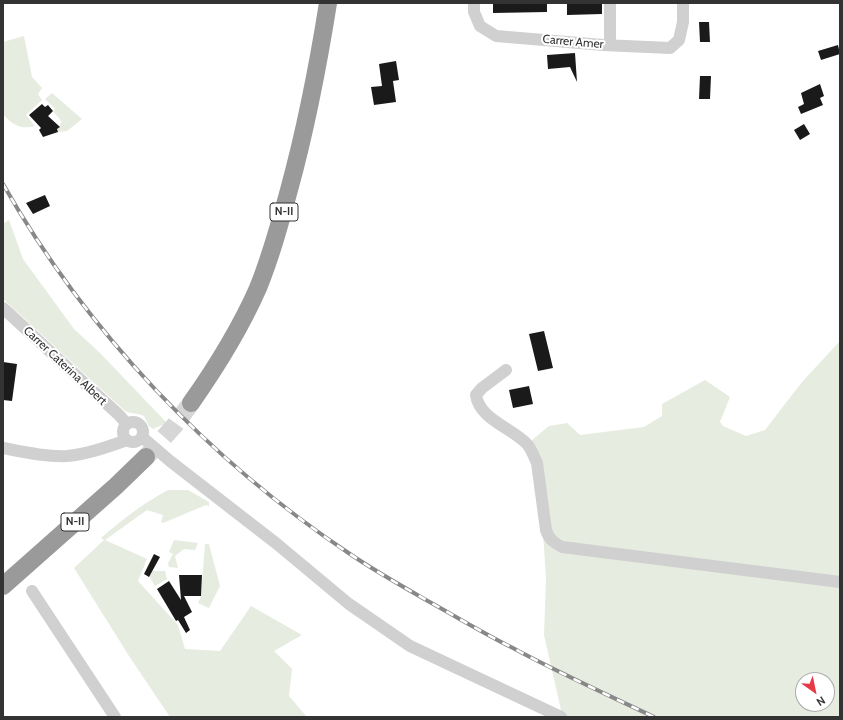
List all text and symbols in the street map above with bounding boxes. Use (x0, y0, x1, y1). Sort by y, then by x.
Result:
street label: Carrer Amer (542, 32, 604, 52)
road number: N-II (270, 203, 298, 221)
street label: Carrer Caterina Albert (20, 324, 110, 408)
road number: N-II (61, 513, 89, 531)
north arrow (795, 672, 835, 712)
text: N (814, 693, 828, 709)

